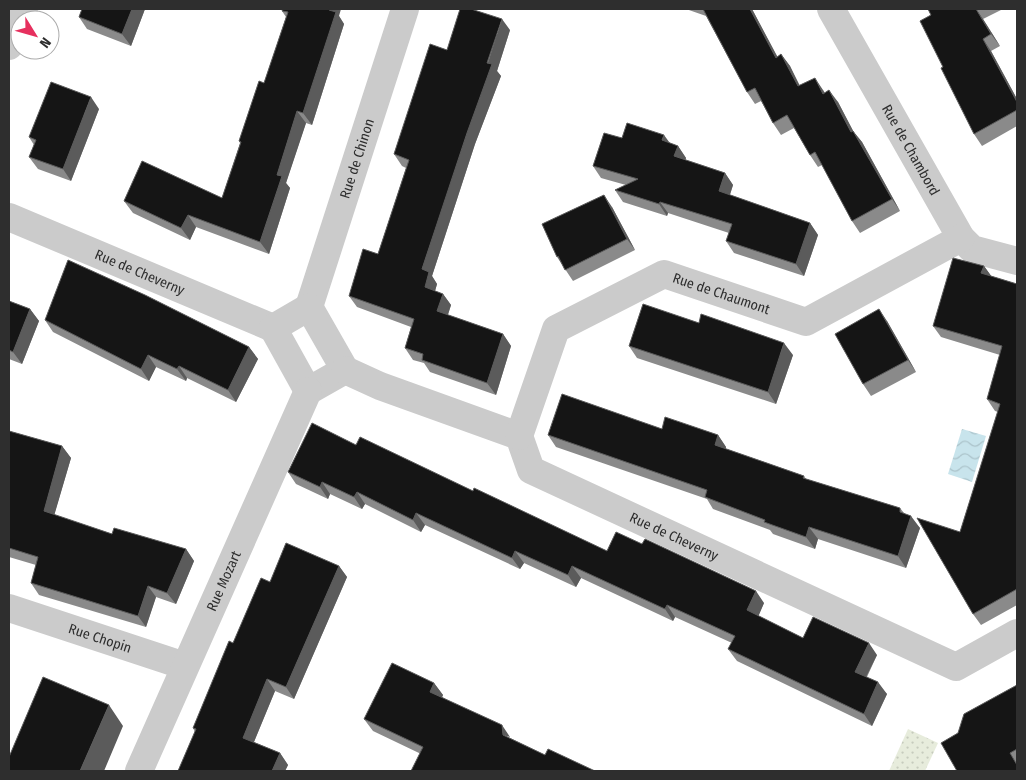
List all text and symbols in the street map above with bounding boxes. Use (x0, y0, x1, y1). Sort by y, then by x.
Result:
north arrow (10, 10, 60, 60)
text: N (36, 34, 54, 51)
street label: Rue de Chambord (878, 102, 943, 199)
street label: Rue de Chinon (336, 117, 378, 201)
street label: Rue de Cheverny (92, 246, 188, 299)
street label: Rue de Chaumont (670, 270, 772, 318)
street label: Rue de Cheverny (627, 509, 722, 565)
street label: Rue Mozart (203, 548, 245, 614)
street label: Rue Chopin (66, 620, 134, 657)

